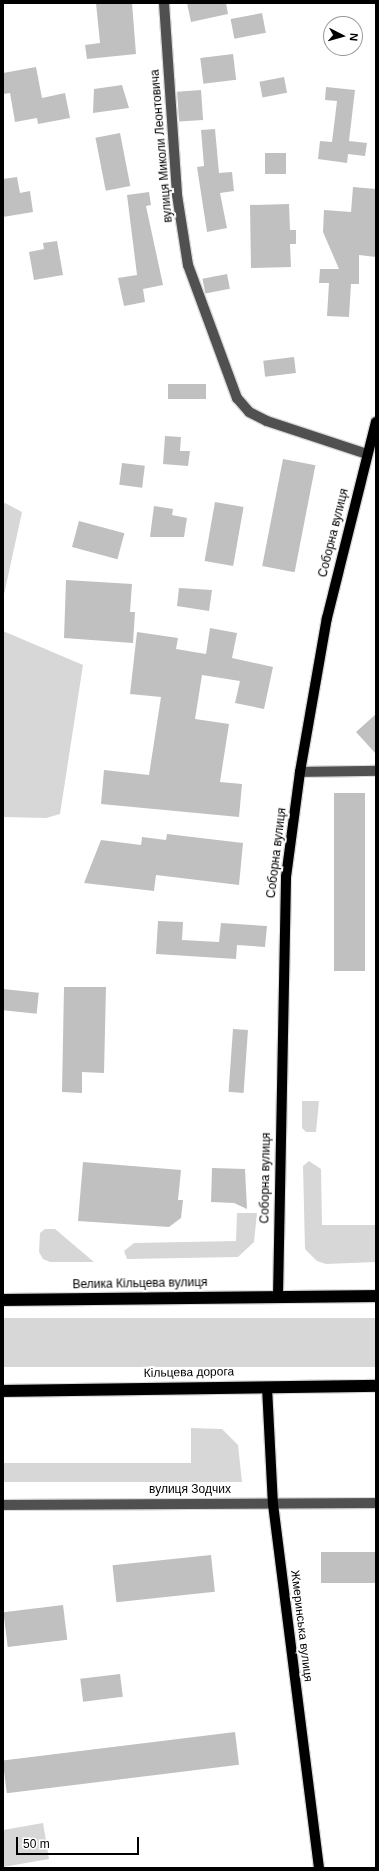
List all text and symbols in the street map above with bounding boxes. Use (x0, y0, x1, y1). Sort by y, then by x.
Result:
north arrow (323, 16, 363, 56)
text: N (348, 33, 360, 42)
street label: вулиця Миколи Леонтовича (148, 69, 176, 223)
street label: Соборна вулиця (316, 487, 352, 579)
street label: Соборна вулиця (264, 807, 290, 899)
street label: Соборна вулиця (258, 1132, 274, 1224)
street label: Велика Кільцева вулиця (72, 1276, 208, 1292)
street label: Кільцева дорога (144, 1365, 234, 1381)
street label: вулиця Зодчих (149, 1483, 231, 1497)
street label: Жмеринська вулиця (287, 1569, 315, 1683)
scale bar (18, 1829, 141, 1855)
text: 50 m (23, 1837, 50, 1851)

